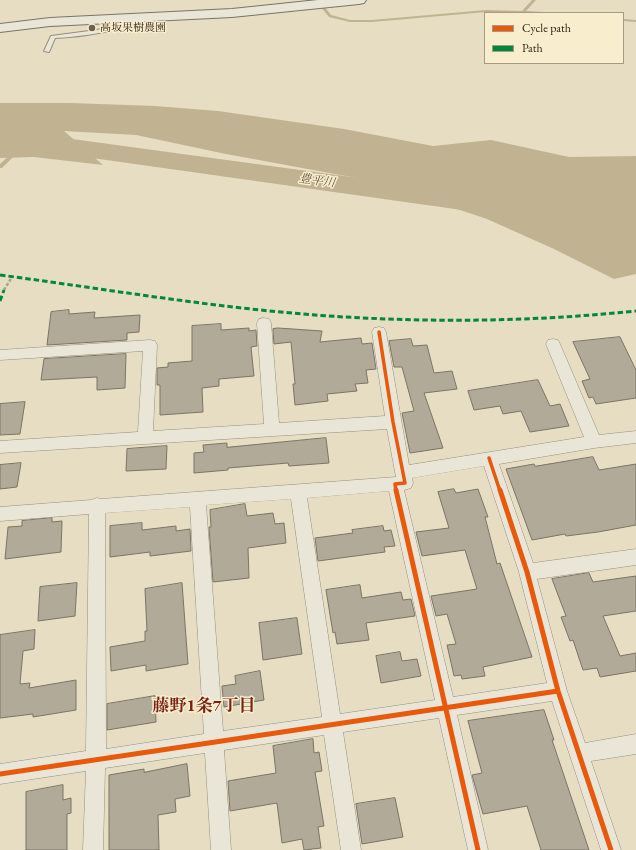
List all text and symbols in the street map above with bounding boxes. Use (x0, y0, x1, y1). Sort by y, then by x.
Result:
legend (484, 12, 624, 64)
text: Cycle path (522, 20, 571, 36)
place label: 高坂果樹農園 (100, 21, 166, 35)
marker: 高坂果樹農園 (87, 23, 97, 33)
text: Path (522, 40, 543, 56)
water label: 豊平川 (298, 171, 336, 191)
district label: 藤野1条7丁目 (153, 696, 255, 716)

